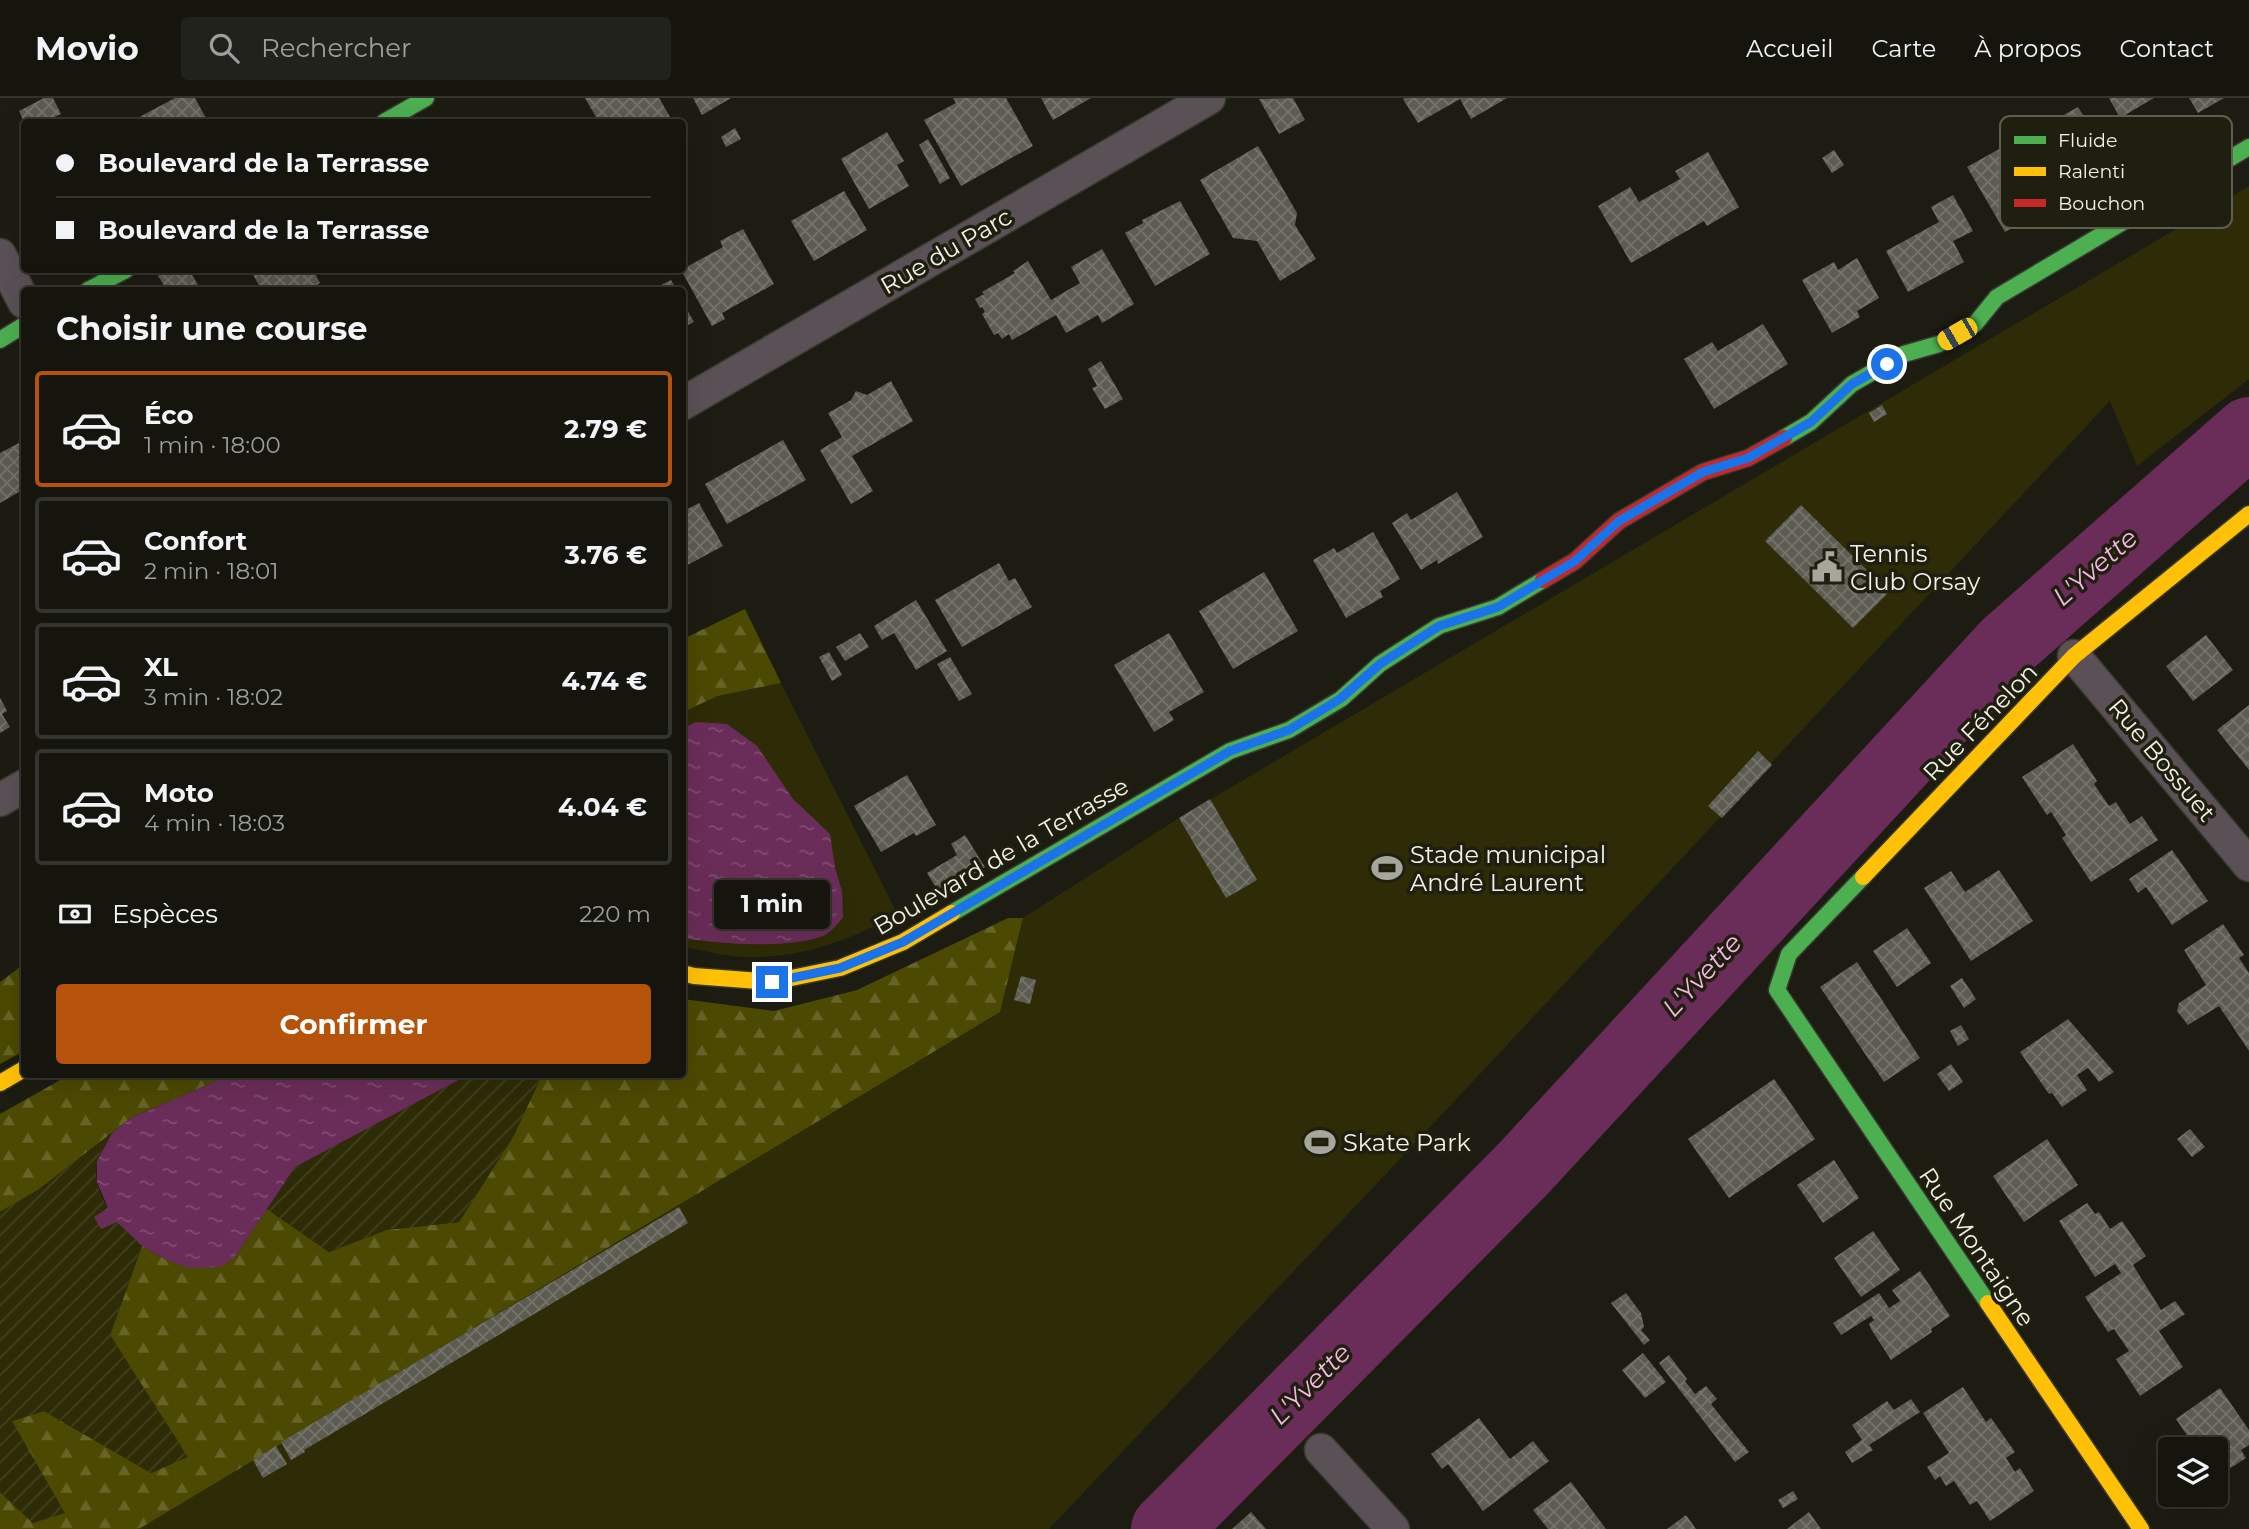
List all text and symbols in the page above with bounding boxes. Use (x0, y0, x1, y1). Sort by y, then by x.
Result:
search box (181, 17, 671, 80)
text: Movio (35, 28, 139, 68)
icon: search (205, 29, 243, 67)
text: Rechercher (261, 32, 411, 64)
text: Accueil (1746, 34, 1833, 63)
text: Carte (1871, 34, 1936, 63)
text: À propos (1974, 34, 2081, 63)
text: Contact (2119, 34, 2214, 63)
legend (2000, 116, 2232, 228)
text: Fluide (2058, 129, 2117, 152)
text: Boulevard de la Terrasse (98, 147, 430, 179)
text: Ralenti (2058, 160, 2125, 183)
text: Bouchon (2058, 192, 2145, 215)
street label: Rue du Parc (875, 202, 1017, 300)
text: Boulevard de la Terrasse (98, 214, 430, 246)
text: Choisir une course (56, 309, 368, 348)
car (1934, 314, 1981, 354)
route start (1871, 348, 1903, 380)
icon: car (60, 398, 123, 461)
text: Éco (144, 399, 194, 431)
text: 2.79 € (564, 413, 647, 445)
text: 1 min · 18:00 (144, 431, 281, 459)
water label: L'Yvette (2046, 521, 2144, 613)
icon: car (60, 524, 123, 587)
text: Confort (144, 525, 247, 557)
text: 3.76 € (565, 539, 647, 571)
place label: Tennis Club Orsay (1850, 539, 1980, 596)
public building icon: Tennis Club Orsay (1810, 550, 1844, 584)
text: 2 min · 18:01 (144, 557, 278, 585)
icon: car (60, 650, 123, 713)
text: XL (144, 651, 178, 683)
street label: Rue Fénelon (1917, 657, 2043, 787)
text: 4.74 € (561, 665, 647, 697)
text: 3 min · 18:02 (144, 683, 283, 711)
street label: Rue Bossuet (2102, 693, 2222, 827)
street label: Boulevard de la Terrasse (868, 771, 1134, 941)
icon: car (60, 776, 123, 839)
text: Moto (144, 777, 214, 809)
text: 4.04 € (558, 791, 647, 823)
text: 4 min · 18:03 (144, 809, 285, 837)
place label: Stade municipal André Laurent (1410, 840, 1606, 897)
sports icon: Stade municipal André Laurent (1370, 851, 1404, 885)
callout: 1 min (714, 880, 830, 930)
text: 1 min (741, 890, 803, 918)
icon: cash (56, 895, 94, 933)
text: Espèces (112, 898, 218, 930)
text: 220 m (579, 900, 651, 928)
water label: L'Yvette (1656, 927, 1748, 1023)
route end (756, 966, 788, 998)
button: Confirmer (56, 984, 651, 1064)
sports icon: Skate Park (1303, 1125, 1337, 1159)
place label: Skate Park (1343, 1128, 1472, 1157)
street label: Rue Montaigne (1913, 1162, 2041, 1332)
water label: L'Yvette (1263, 1337, 1357, 1431)
map controls (2158, 1437, 2228, 1507)
button: layers (2158, 1437, 2228, 1507)

